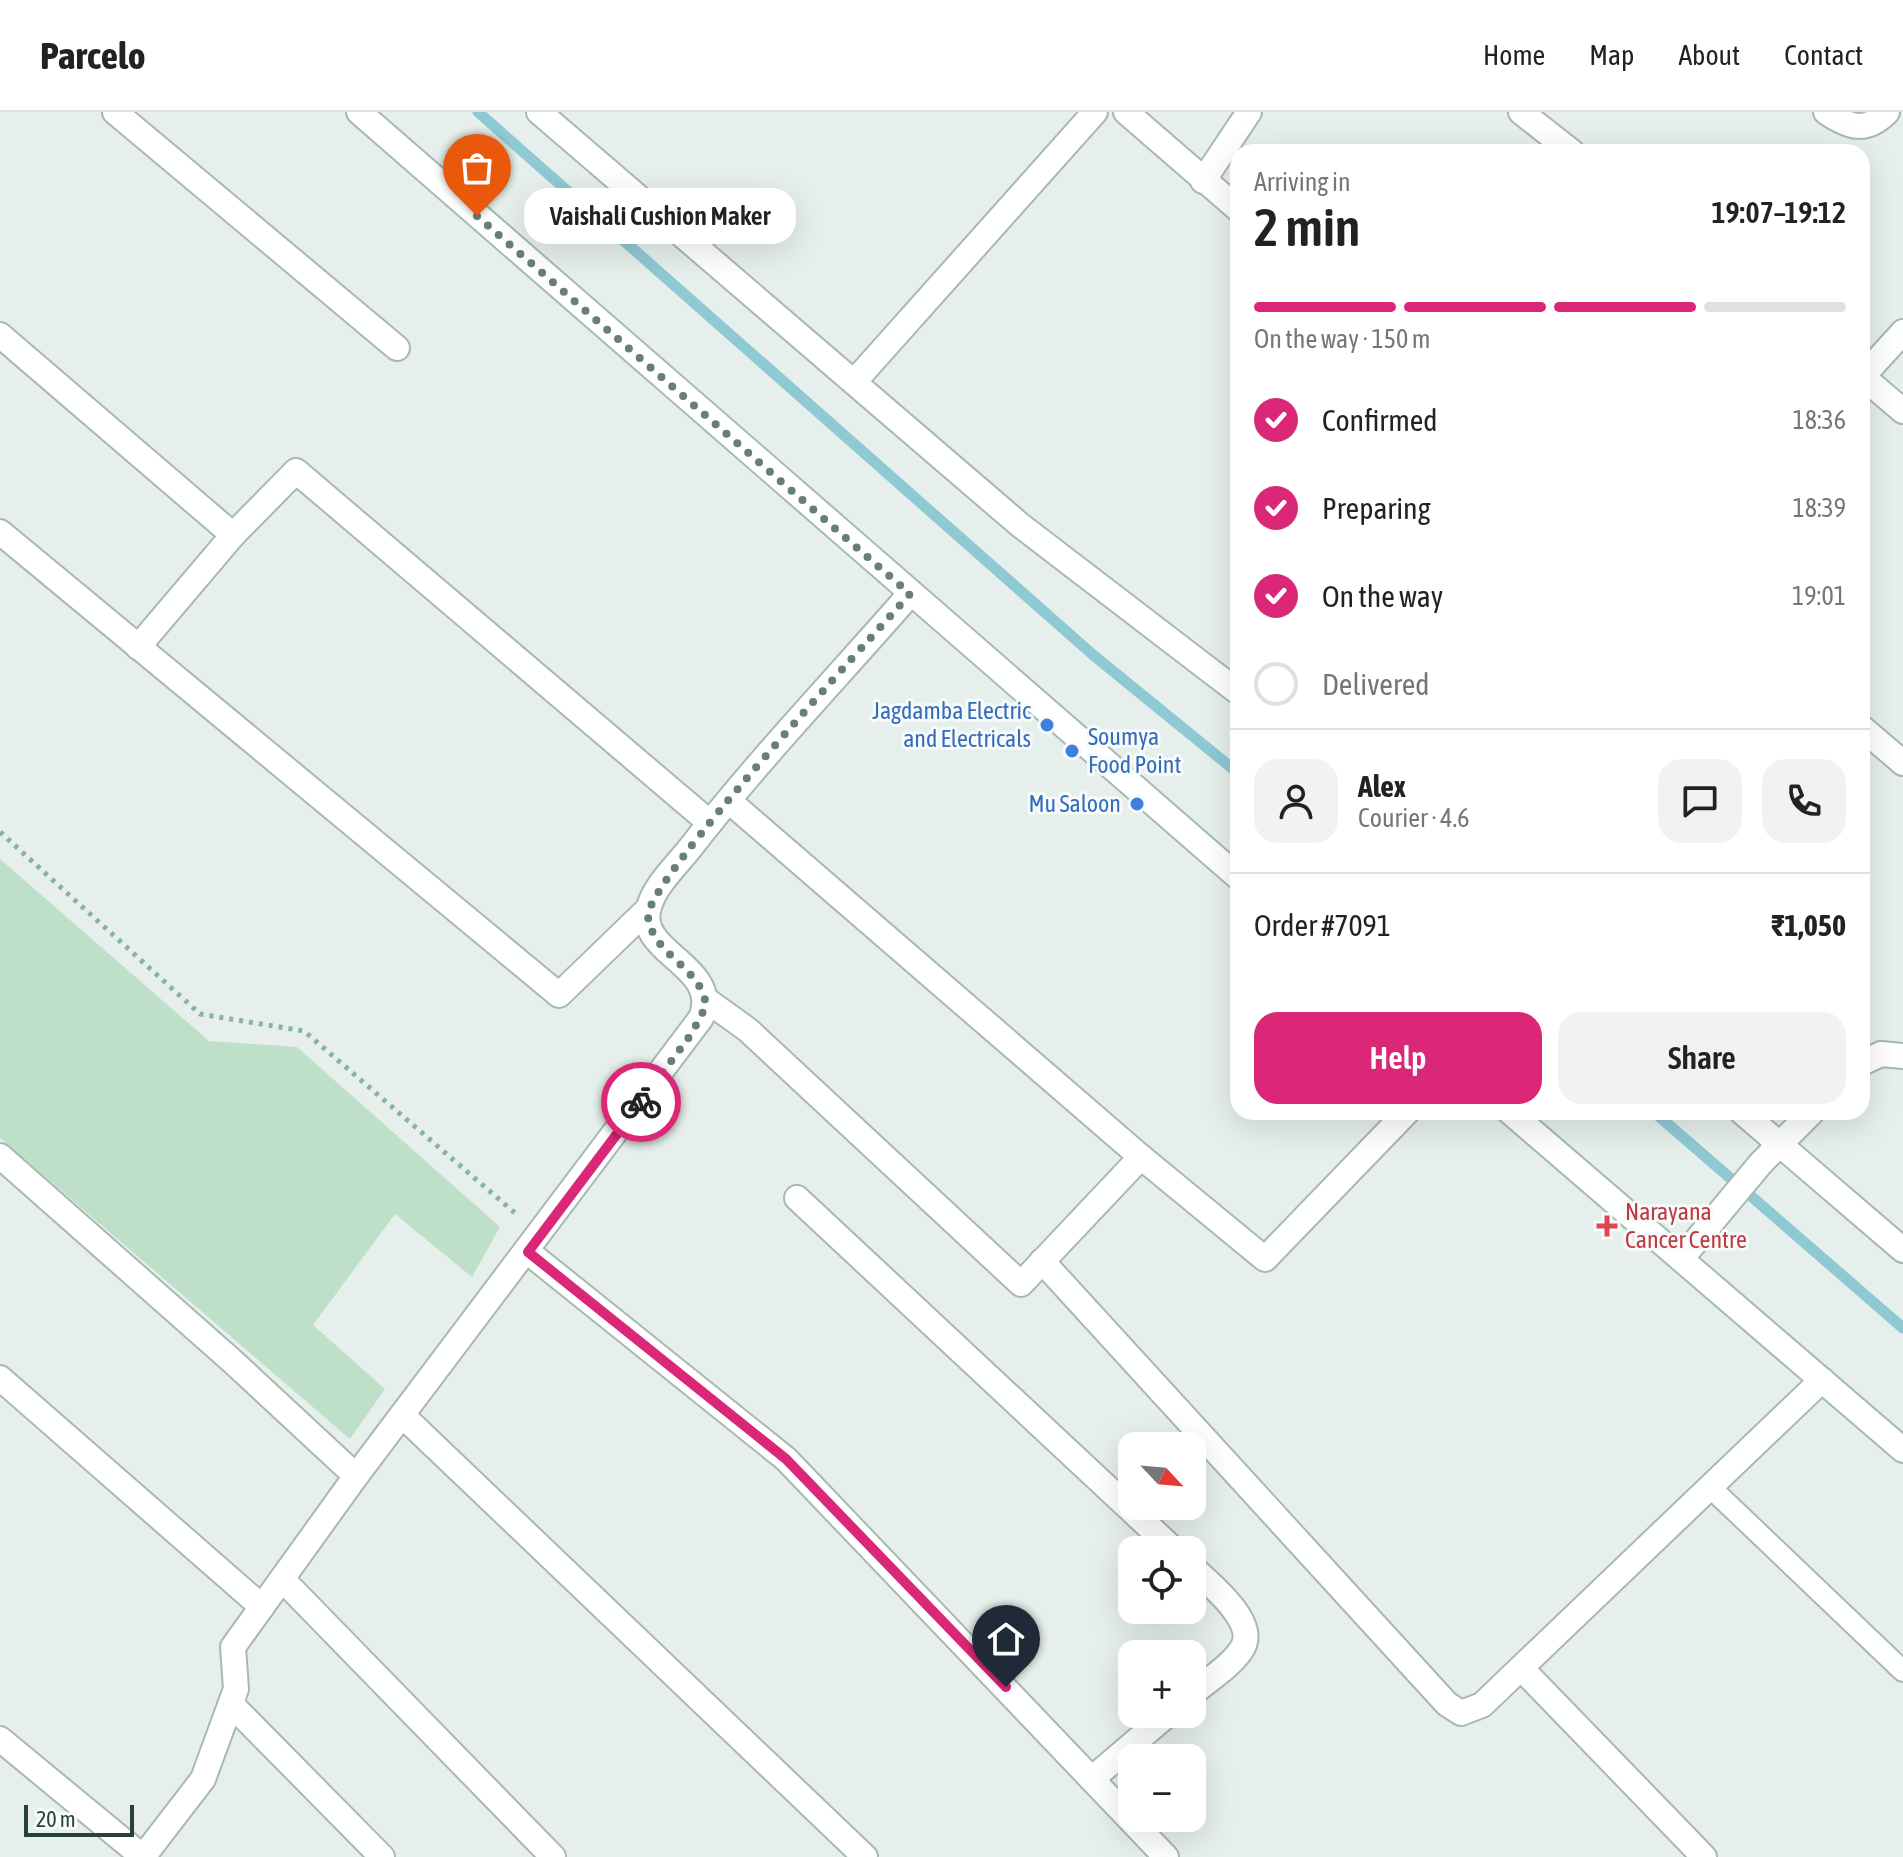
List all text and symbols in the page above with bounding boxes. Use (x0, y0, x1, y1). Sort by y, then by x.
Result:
text: Parcelo (40, 34, 146, 77)
text: Home (1483, 39, 1545, 71)
text: Map (1589, 39, 1634, 71)
text: About (1678, 39, 1740, 71)
text: Contact (1784, 39, 1863, 71)
pin (443, 134, 511, 216)
icon: bag (455, 146, 499, 190)
text: Arriving in (1254, 167, 1351, 197)
callout: Vaishali Cushion Maker (525, 188, 797, 244)
text: 19:07–19:12 (1711, 195, 1846, 229)
text: 2 min (1254, 197, 1360, 257)
text: Vaishali Cushion Maker (550, 201, 770, 231)
text: On the way · 150 m (1254, 324, 1431, 354)
icon: check (1254, 398, 1298, 442)
text: Confirmed (1322, 403, 1437, 437)
text: 18:36 (1792, 405, 1846, 435)
icon: check (1254, 486, 1298, 530)
text: Preparing (1322, 491, 1431, 525)
text: 18:39 (1792, 493, 1846, 523)
icon: check (1254, 574, 1298, 618)
text: On the way (1322, 579, 1443, 613)
text: 19:01 (1792, 581, 1846, 611)
text: Delivered (1322, 667, 1430, 701)
place label: Jagdamba Electric and Electricals (872, 697, 1031, 752)
marker: Jagdamba Electric and Electricals (1038, 716, 1056, 734)
place label: Soumya Food Point (1088, 723, 1181, 778)
marker: Soumya Food Point (1063, 742, 1081, 760)
button: person (1254, 759, 1338, 843)
button: chat (1658, 759, 1742, 843)
button: phone (1762, 759, 1846, 843)
text: Alex (1358, 769, 1406, 803)
place label: Mu Saloon (1028, 790, 1121, 817)
marker: Mu Saloon (1128, 795, 1146, 813)
text: Courier · 4.6 (1358, 803, 1469, 833)
text: Order #7091 (1254, 908, 1391, 942)
text: ₹1,050 (1771, 908, 1846, 942)
button: Help (1254, 1012, 1542, 1104)
button: Share (1558, 1012, 1846, 1104)
courier (601, 1062, 681, 1142)
icon: bike (619, 1080, 663, 1124)
place label: Narayana Cancer Centre (1625, 1198, 1747, 1253)
marker: Narayana Cancer Centre (1596, 1215, 1618, 1237)
north arrow (1118, 1432, 1206, 1520)
map controls (1118, 1432, 1206, 1832)
button: locate (1118, 1536, 1206, 1624)
pin (972, 1605, 1040, 1687)
icon: home (984, 1617, 1028, 1661)
button: + (1118, 1640, 1206, 1728)
button: − (1118, 1744, 1206, 1832)
scale bar (24, 1801, 134, 1837)
text: 20 m (36, 1806, 76, 1832)

